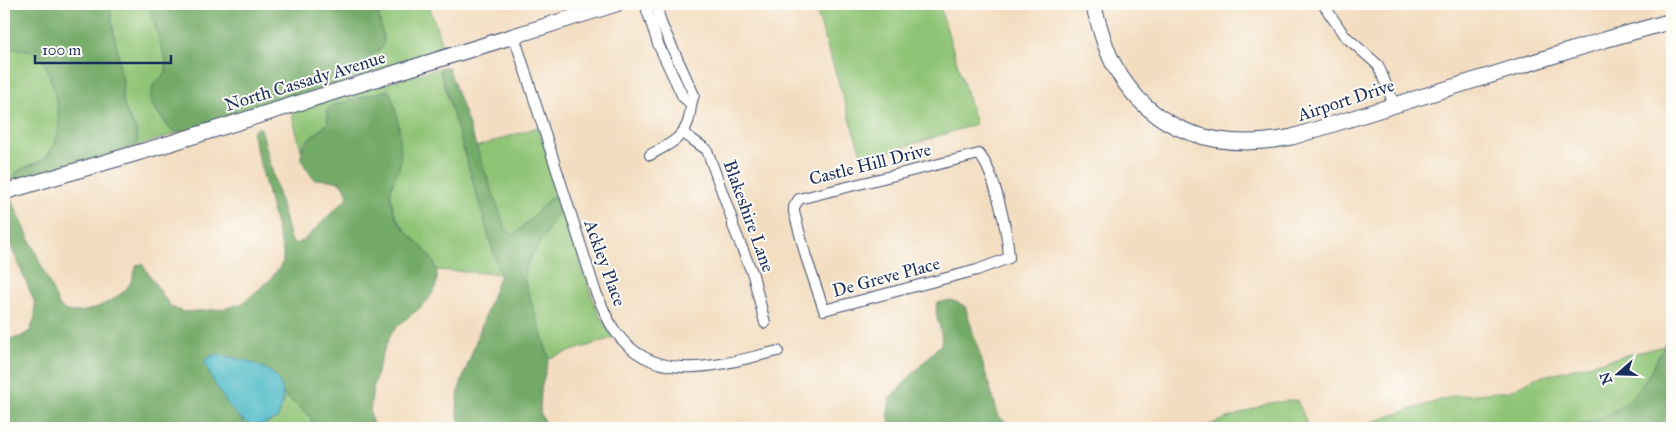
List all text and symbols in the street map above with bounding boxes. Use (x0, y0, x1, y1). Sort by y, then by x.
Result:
scale bar (35, 32, 171, 64)
text: 100 m (42, 41, 82, 59)
street label: North Cassady Avenue (222, 46, 388, 116)
street label: Airport Drive (1294, 74, 1397, 126)
street label: Castle Hill Drive (807, 138, 933, 190)
street label: Blakeshire Lane (719, 157, 779, 275)
street label: Ackley Place (579, 216, 631, 309)
street label: De Greve Place (830, 252, 942, 302)
north arrow (1594, 350, 1644, 400)
text: N (1596, 370, 1616, 387)

